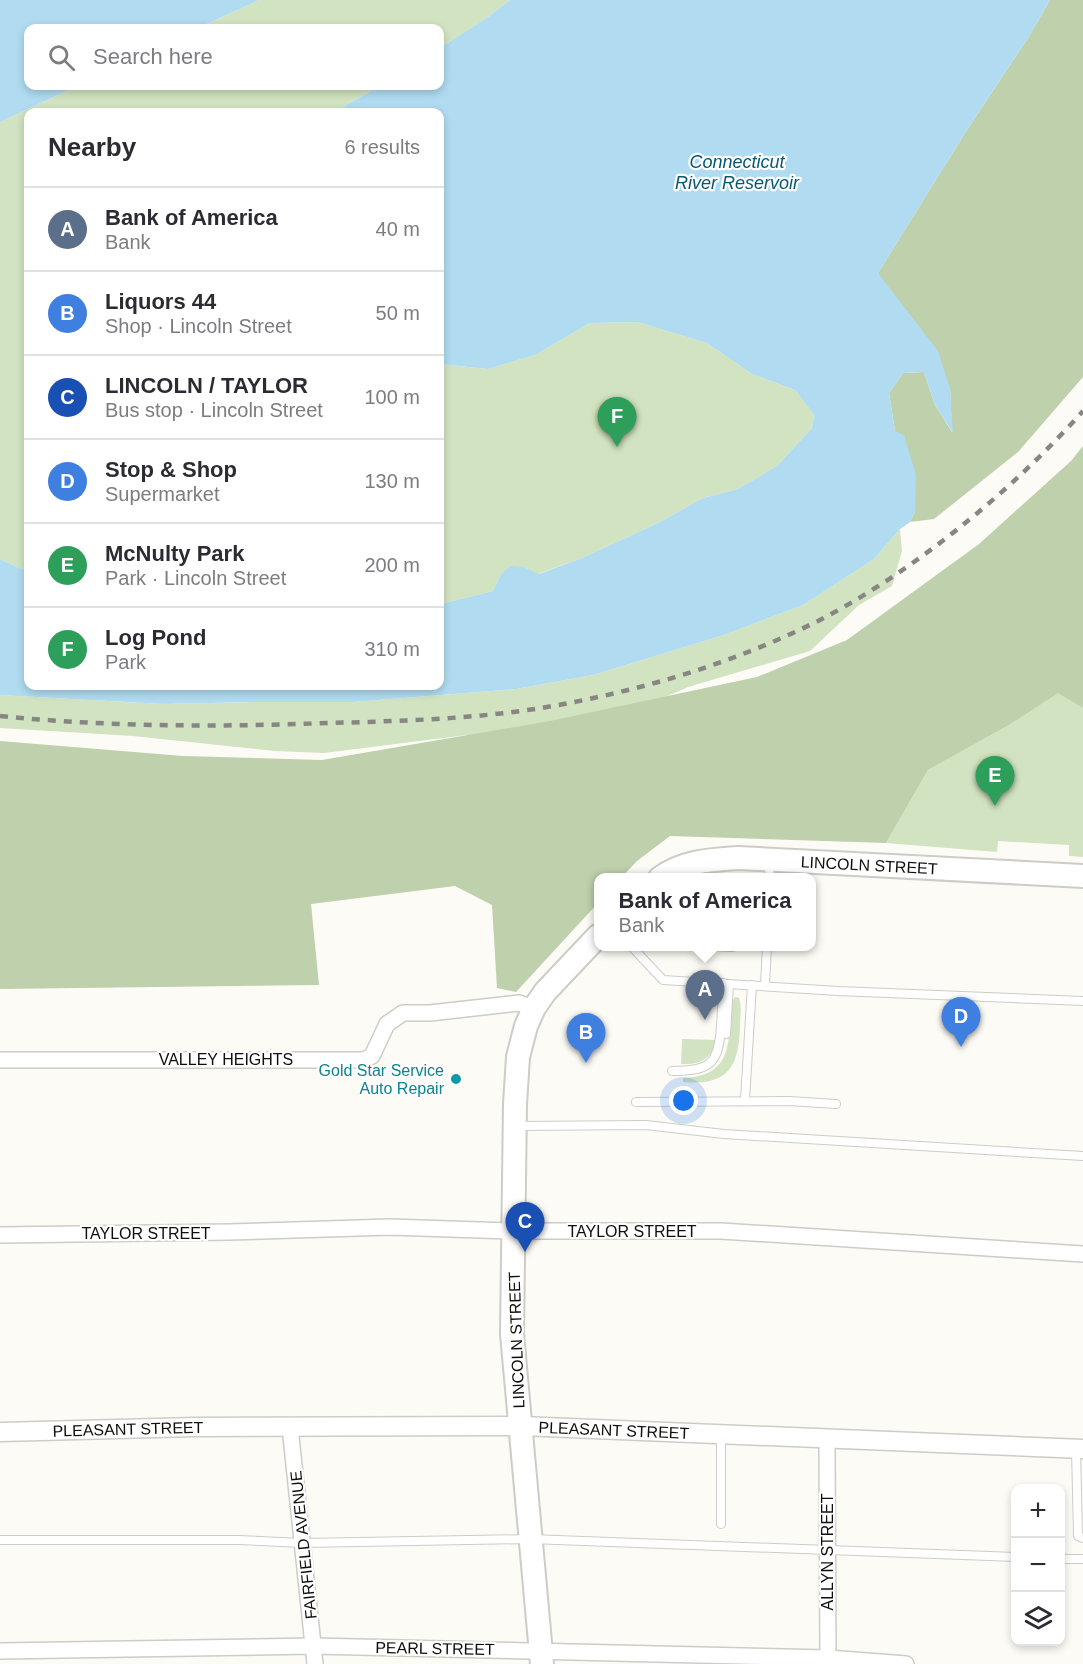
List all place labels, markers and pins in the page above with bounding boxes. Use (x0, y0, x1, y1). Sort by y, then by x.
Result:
pin: F (598, 398, 636, 447)
pin: E (976, 756, 1014, 806)
pin: A (686, 970, 724, 1020)
pin: D (942, 998, 980, 1047)
pin: B (566, 1014, 606, 1063)
place label: Gold Star Service Auto Repair (319, 1062, 445, 1097)
marker: Gold Star Service Auto Repair (449, 1072, 463, 1086)
pin: C (506, 1202, 544, 1252)

